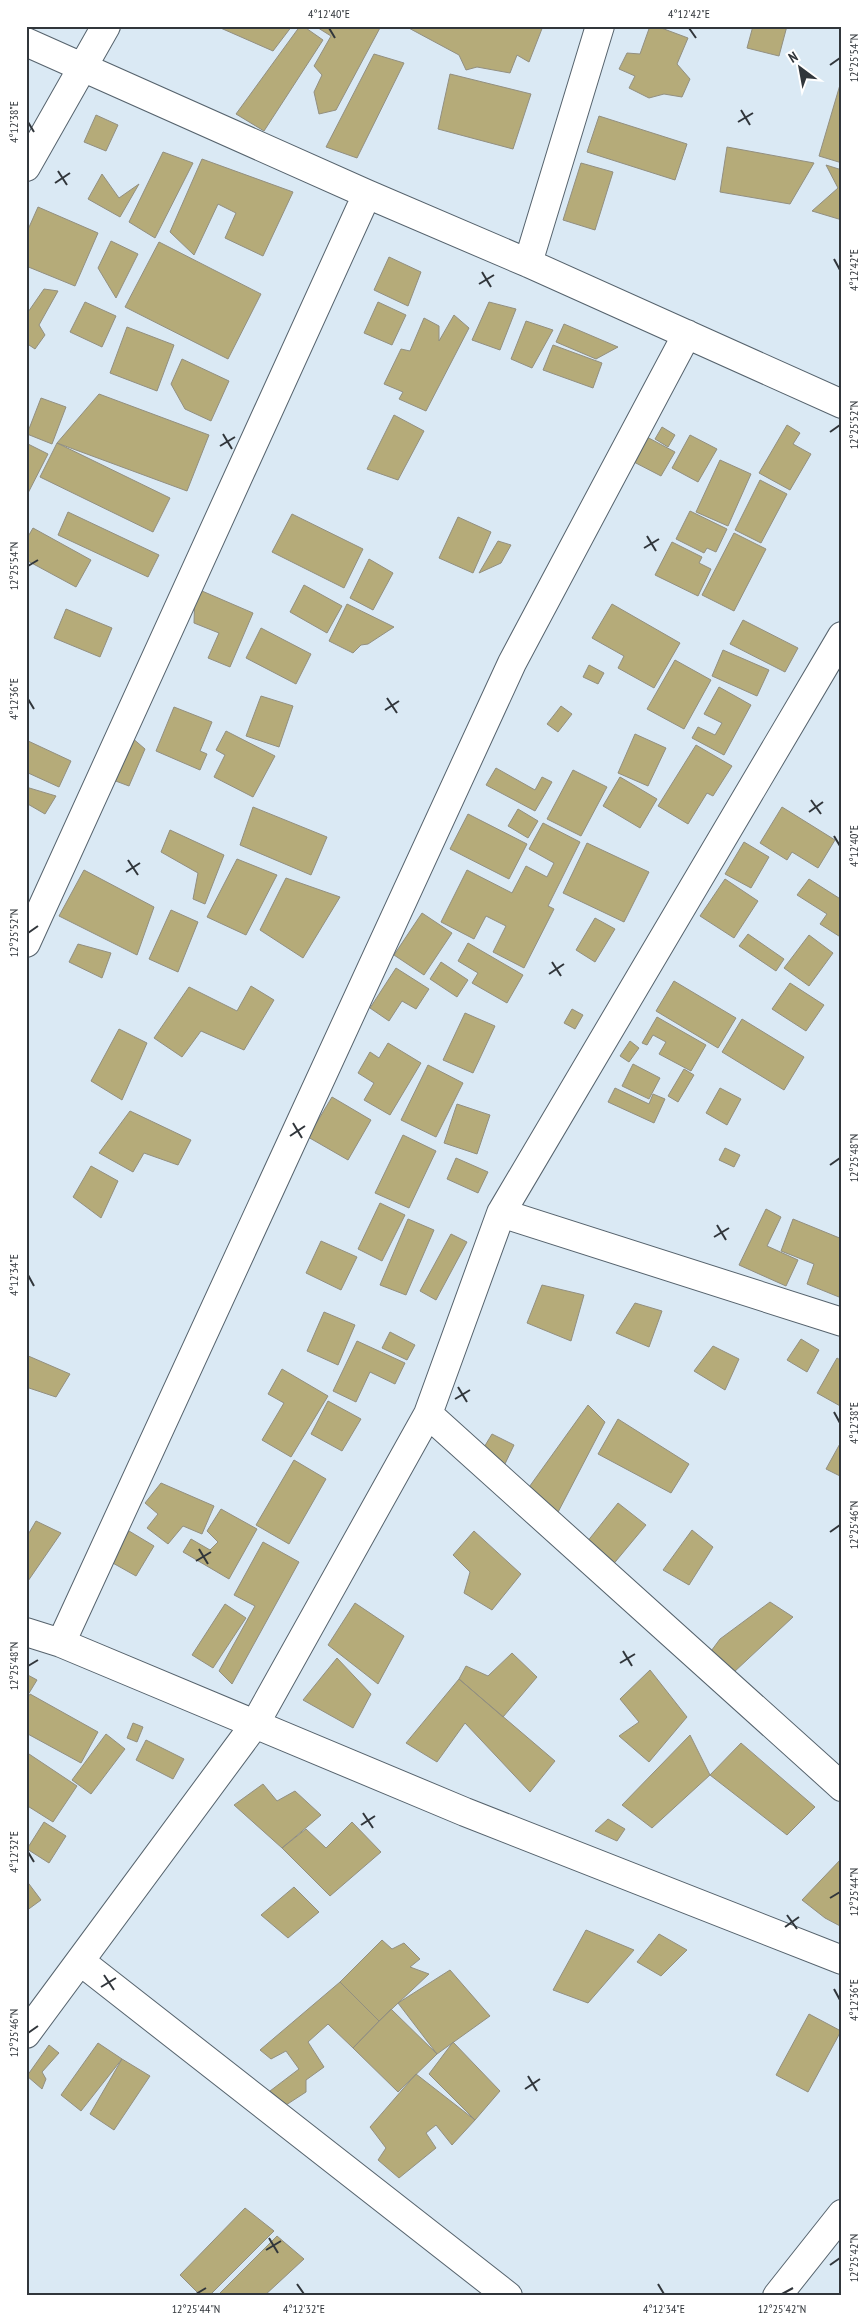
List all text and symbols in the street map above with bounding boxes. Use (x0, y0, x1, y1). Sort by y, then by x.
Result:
text: 4°12'40"E (308, 6, 350, 21)
text: 4°12'42"E (668, 6, 710, 21)
text: 12°25'54"N (846, 34, 861, 82)
north arrow (776, 42, 826, 92)
text: N (785, 47, 801, 67)
text: 4°12'38"E (6, 101, 21, 143)
text: 4°12'42"E (846, 249, 861, 291)
text: 12°25'52"N (846, 401, 861, 449)
text: 12°25'54"N (6, 542, 21, 590)
text: 4°12'36"E (6, 678, 21, 720)
text: 4°12'40"E (846, 825, 861, 867)
text: 12°25'52"N (6, 909, 21, 957)
text: 12°25'48"N (846, 1134, 861, 1182)
text: 4°12'34"E (6, 1254, 21, 1296)
text: 4°12'38"E (846, 1402, 861, 1444)
text: 12°25'46"N (846, 1501, 861, 1549)
text: 12°25'48"N (6, 1642, 21, 1690)
text: 4°12'32"E (6, 1831, 21, 1873)
text: 12°25'44"N (846, 1868, 861, 1916)
text: 4°12'36"E (846, 1979, 861, 2021)
text: 12°25'46"N (6, 2009, 21, 2057)
text: 12°25'42"N (846, 2234, 861, 2282)
text: 12°25'44"N (172, 2301, 220, 2316)
text: 4°12'32"E (283, 2301, 325, 2316)
text: 4°12'34"E (643, 2301, 685, 2316)
text: 12°25'42"N (758, 2301, 806, 2316)

